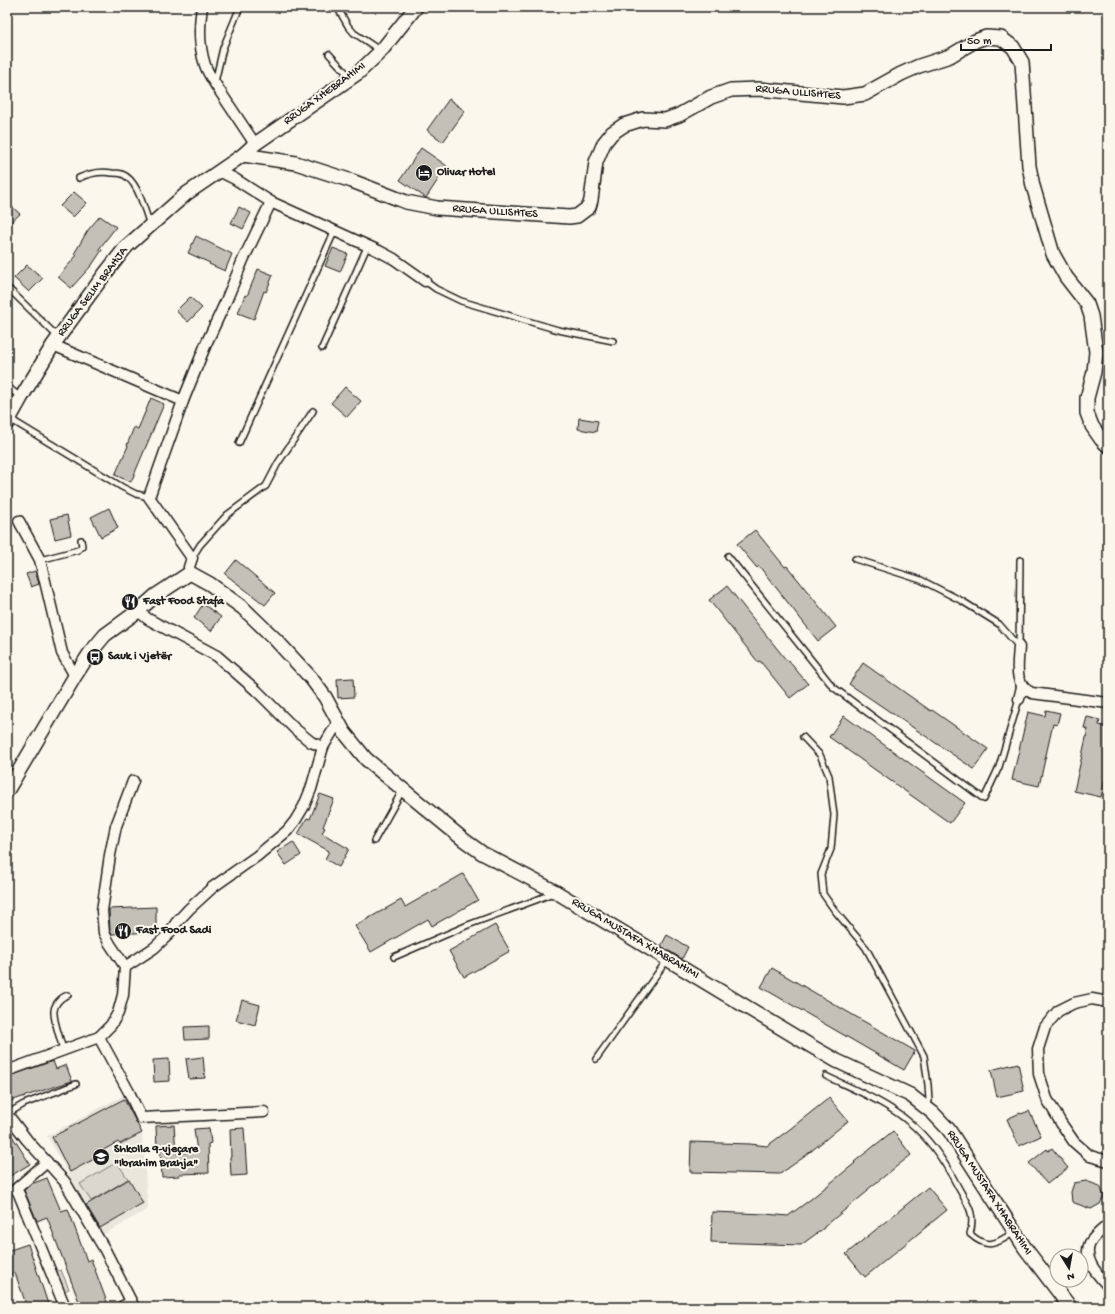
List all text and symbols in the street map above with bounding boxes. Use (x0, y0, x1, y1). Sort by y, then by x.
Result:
scale bar (961, 26, 1051, 52)
text: 50 m (967, 35, 992, 49)
street label: RRUGA XHEBRAHIMI (281, 59, 369, 129)
street label: RRUGA ULLISHTES (755, 82, 842, 104)
hotel icon: Olivar Hotel (414, 163, 434, 183)
place label: Olivar Hotel (437, 166, 496, 180)
street label: RRUGA ULLISHTES (452, 202, 539, 222)
street label: RRUGA SELIM BRAHJA (55, 244, 132, 339)
restaurant icon: Fast Food Stafa (120, 592, 140, 612)
place label: Fast Food Stafa (142, 595, 225, 609)
bus stop icon: Sauk i Vjetër (85, 647, 105, 667)
place label: Sauk i Vjetër (108, 650, 173, 664)
street label: RRUGA MUSTAFA XHABRAHIMI (569, 895, 701, 983)
restaurant icon: Fast Food Sadi (113, 921, 133, 941)
place label: Fast Food Sadi (135, 924, 212, 938)
street label: RRUGA MUSTAFA XHABRAHIMI (943, 1128, 1035, 1258)
place label: Shkolla 9-vjeçare "Ibrahim Brahja" (114, 1143, 199, 1171)
school or university icon: Shkolla 9-vjeçare "Ibrahim Brahja" (91, 1147, 111, 1167)
north arrow (1049, 1248, 1089, 1288)
text: N (1066, 1269, 1075, 1282)

